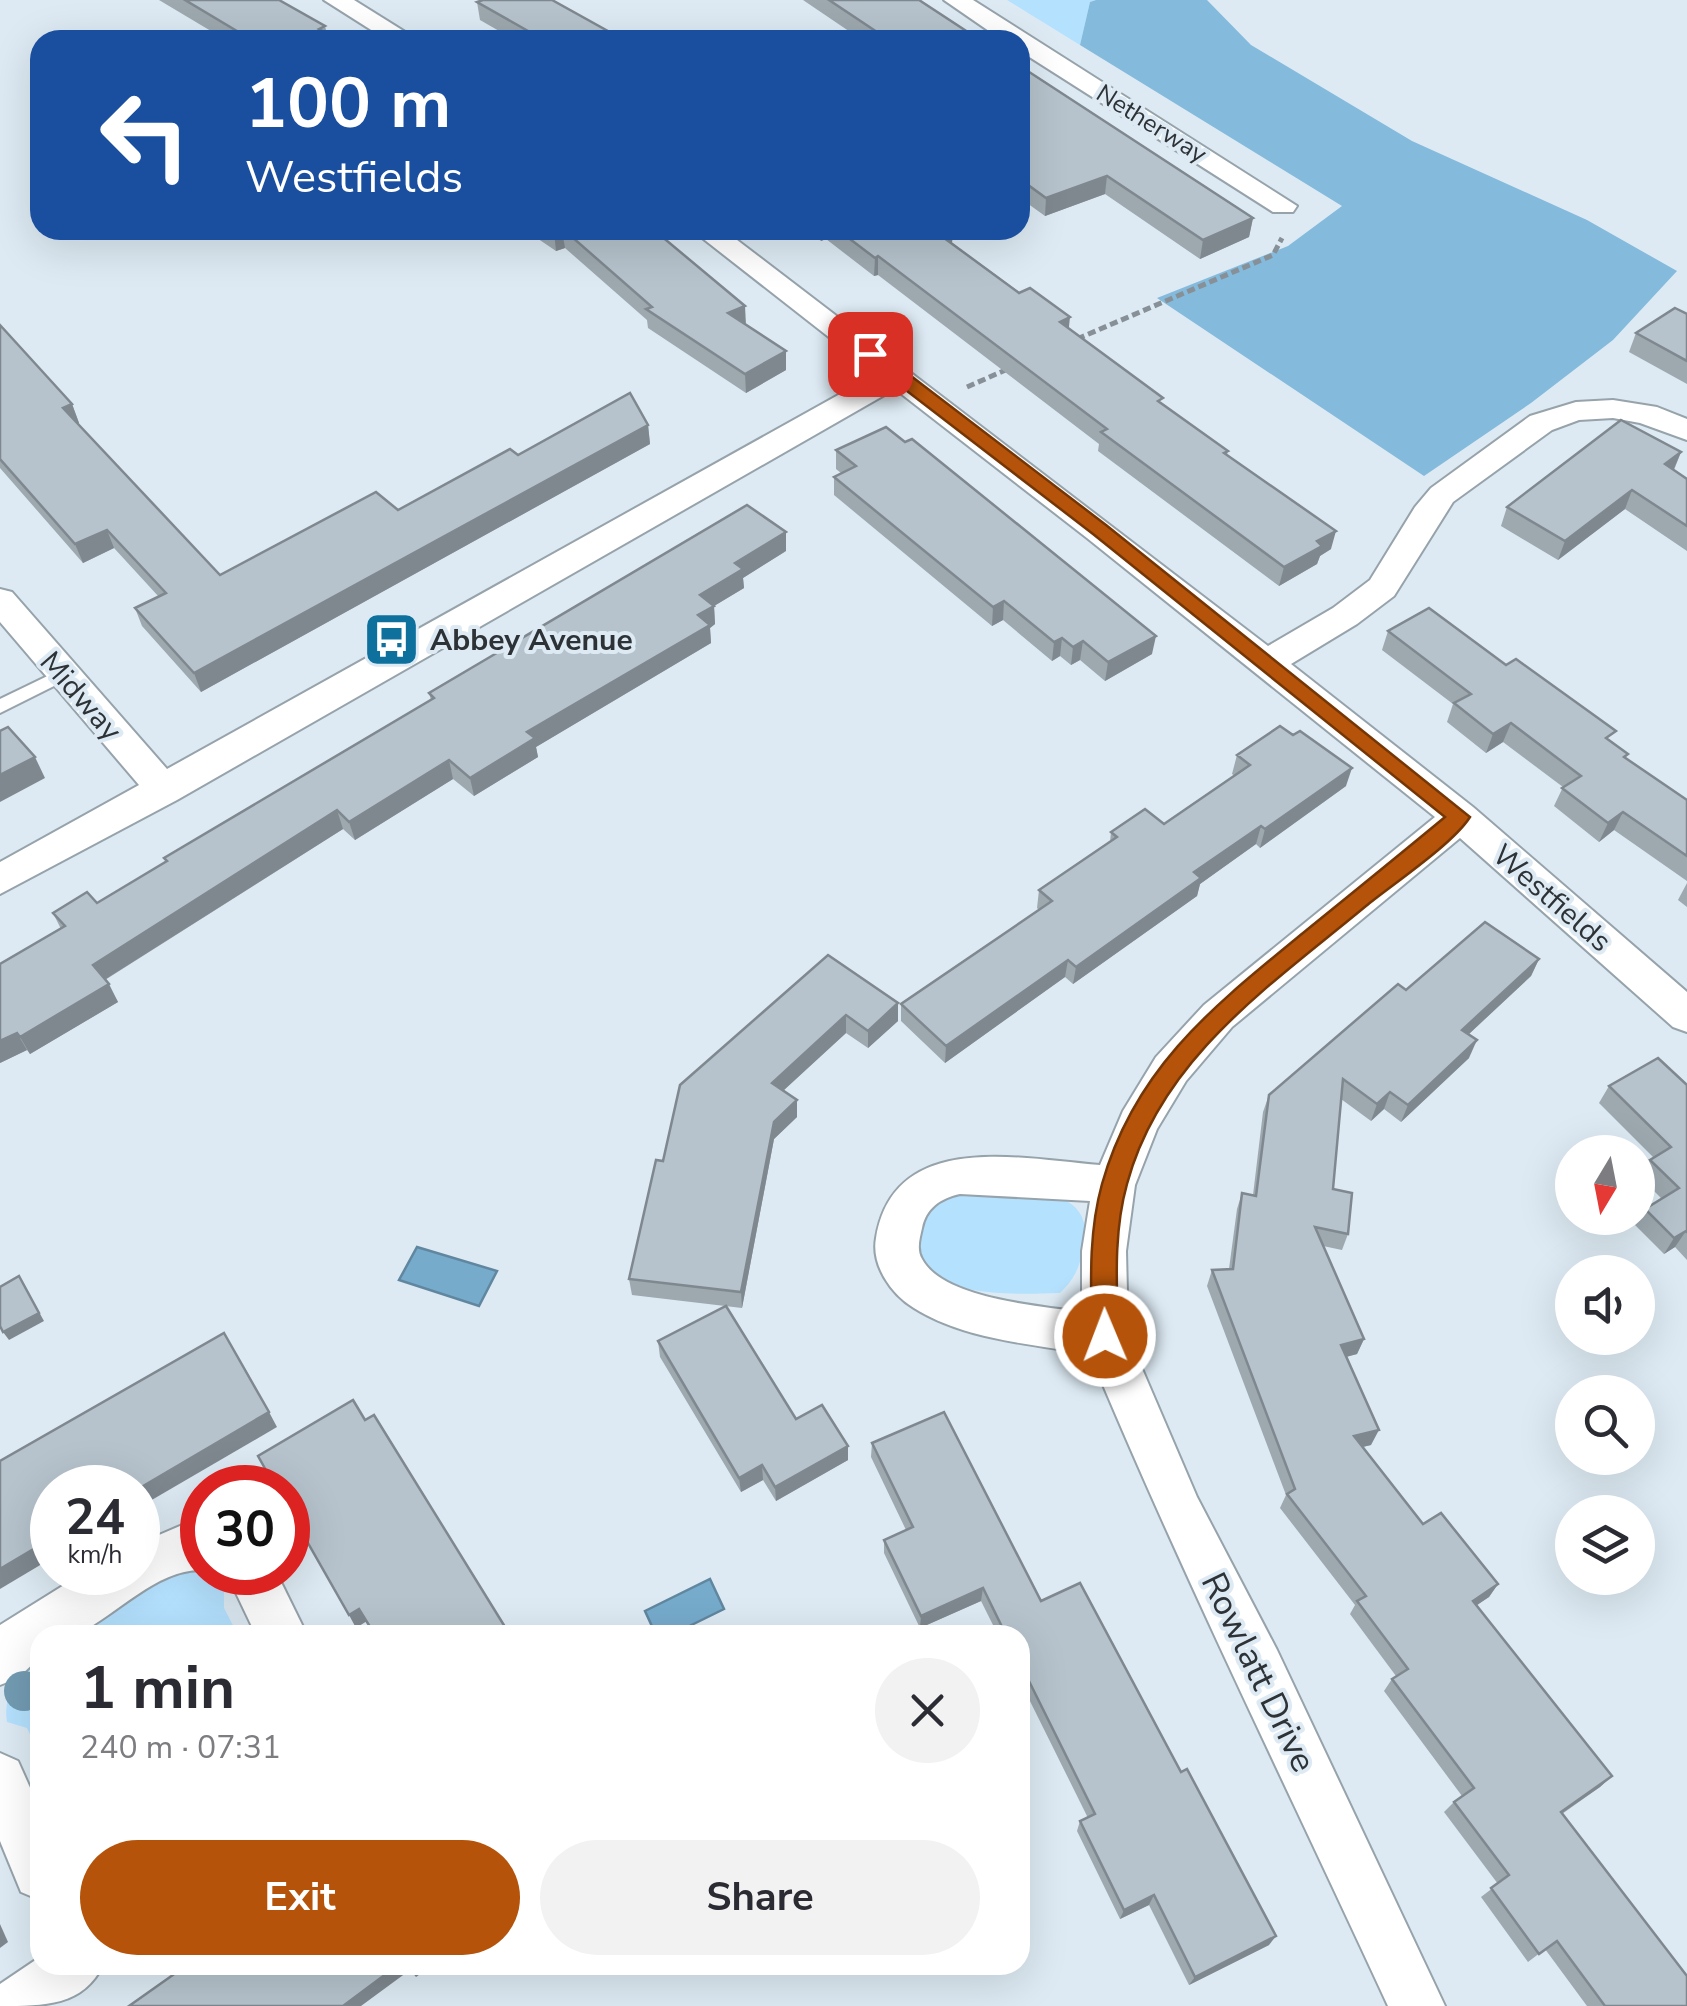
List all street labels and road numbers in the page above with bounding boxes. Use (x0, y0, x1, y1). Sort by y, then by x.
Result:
street label: Netherway (1090, 76, 1213, 171)
street label: Midway (30, 643, 131, 750)
street label: Westfields (1483, 835, 1620, 962)
street label: Rowlatt Drive (1190, 1565, 1327, 1780)

